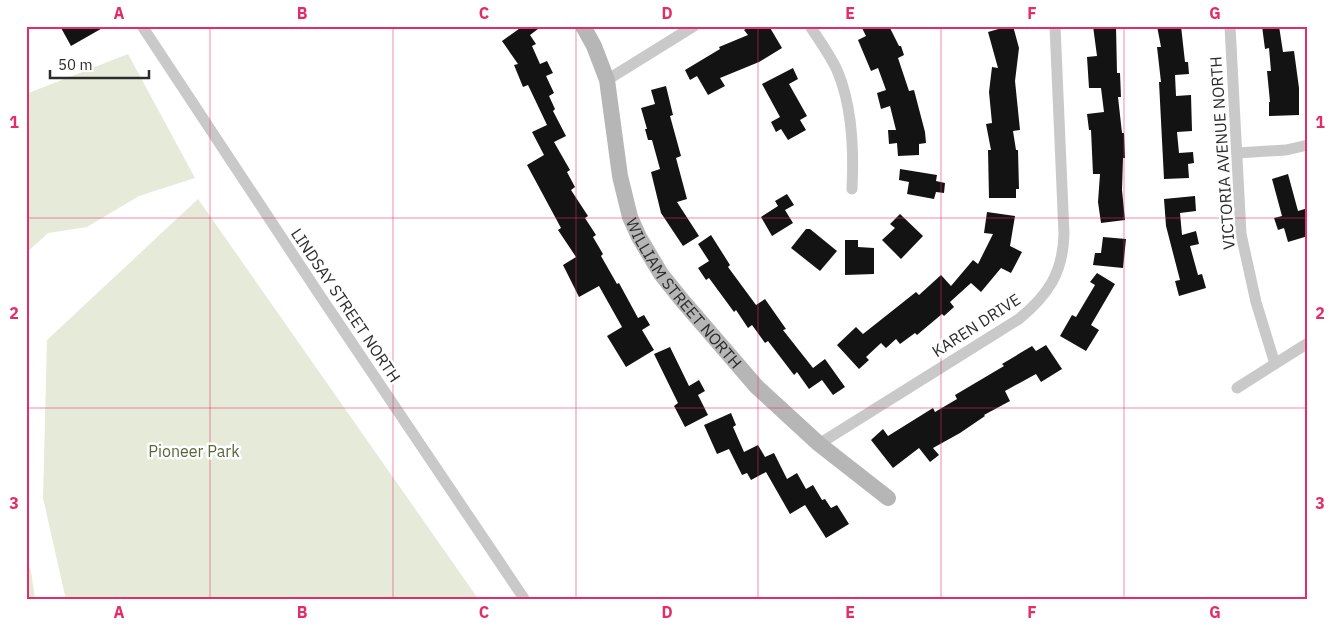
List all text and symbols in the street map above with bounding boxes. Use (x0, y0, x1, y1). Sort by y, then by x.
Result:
text: A (114, 3, 125, 23)
text: B (297, 3, 308, 23)
text: C (479, 3, 489, 23)
text: D (661, 3, 673, 23)
text: E (845, 3, 855, 23)
text: F (1027, 3, 1037, 23)
text: G (1209, 3, 1221, 23)
scale bar (50, 48, 149, 80)
text: 50 m (58, 55, 93, 74)
street label: VICTORIA AVENUE NORTH (1205, 56, 1239, 250)
text: 1 (9, 112, 19, 132)
text: 1 (1315, 112, 1325, 132)
street label: WILLIAM STREET NORTH (622, 215, 746, 372)
street label: LINDSAY STREET NORTH (287, 224, 405, 386)
street label: KAREN DRIVE (928, 289, 1024, 361)
text: 2 (9, 303, 19, 323)
text: 2 (1315, 303, 1325, 323)
park label: Pioneer Park (148, 441, 240, 461)
text: 3 (9, 493, 19, 513)
text: 3 (1315, 493, 1325, 513)
text: A (114, 602, 125, 622)
text: B (297, 602, 308, 622)
text: C (479, 602, 489, 622)
text: D (661, 602, 673, 622)
text: E (845, 602, 855, 622)
text: F (1027, 602, 1037, 622)
text: G (1209, 602, 1221, 622)

